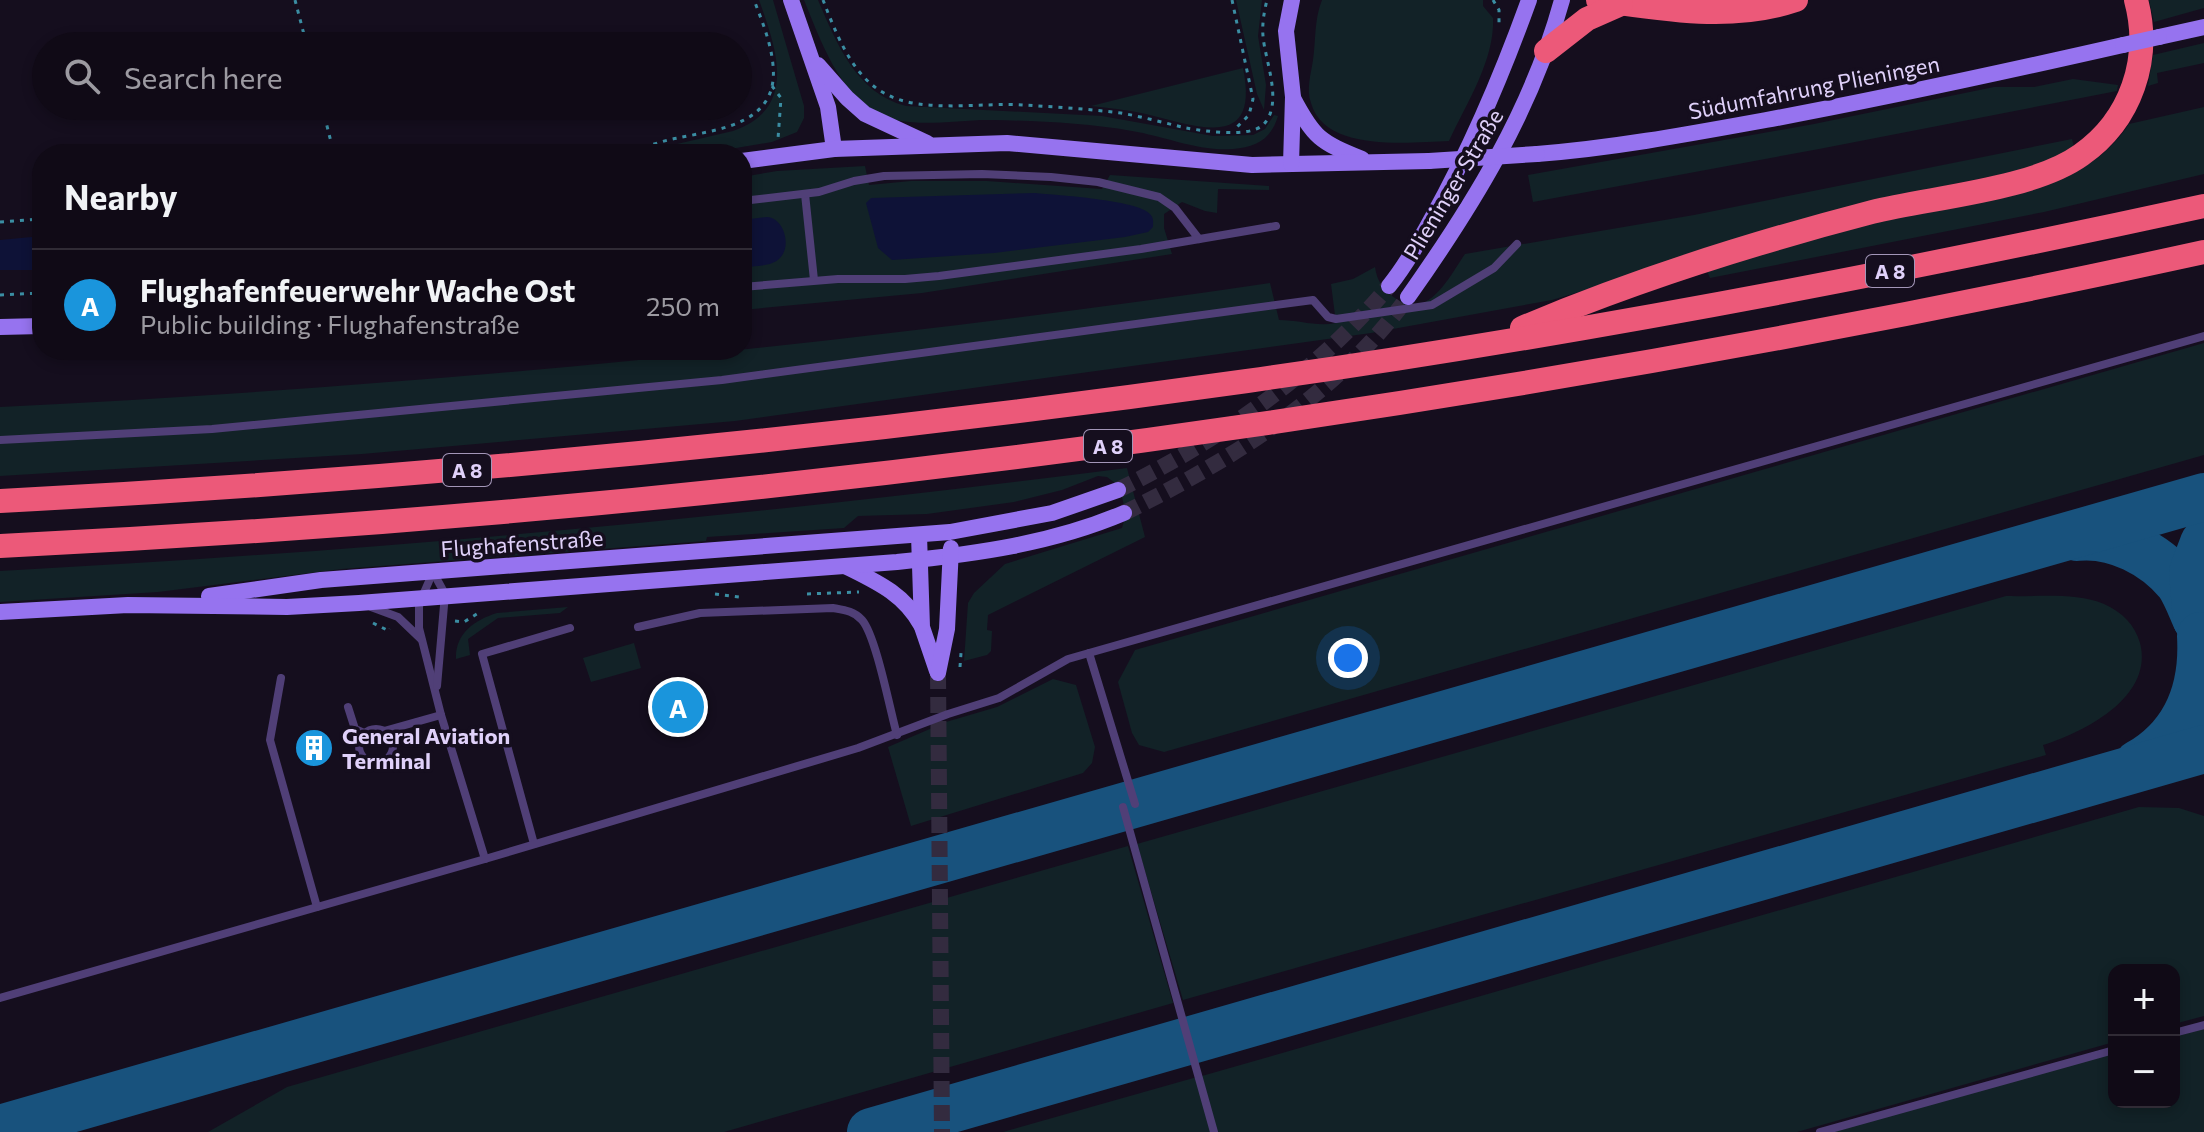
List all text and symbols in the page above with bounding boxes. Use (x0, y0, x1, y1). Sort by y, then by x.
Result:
search box (32, 32, 752, 120)
street label: Südumfahrung Plieningen (1686, 49, 1942, 125)
icon: search (60, 54, 104, 98)
text: Search here (124, 58, 283, 95)
street label: Plieninger Straße (1398, 104, 1508, 264)
text: Nearby (64, 175, 178, 217)
road number: A 8 (1866, 255, 1914, 287)
text: Flughafenfeuerwehr Wache Ost (140, 271, 575, 308)
text: A (81, 290, 99, 321)
text: 250 m (646, 290, 720, 321)
text: Public building · Flughafenstraße (140, 308, 520, 339)
road number: A 8 (1084, 430, 1132, 462)
road number: A 8 (443, 454, 491, 486)
street label: Flughafenstraße (440, 524, 604, 562)
your location (1328, 638, 1368, 678)
pin: A (652, 677, 704, 737)
place label: General Aviation Terminal (342, 722, 510, 774)
building icon: General Aviation Terminal (293, 727, 335, 769)
map controls (2108, 964, 2180, 1108)
button: + (2108, 964, 2180, 1036)
button: − (2108, 1036, 2180, 1108)

